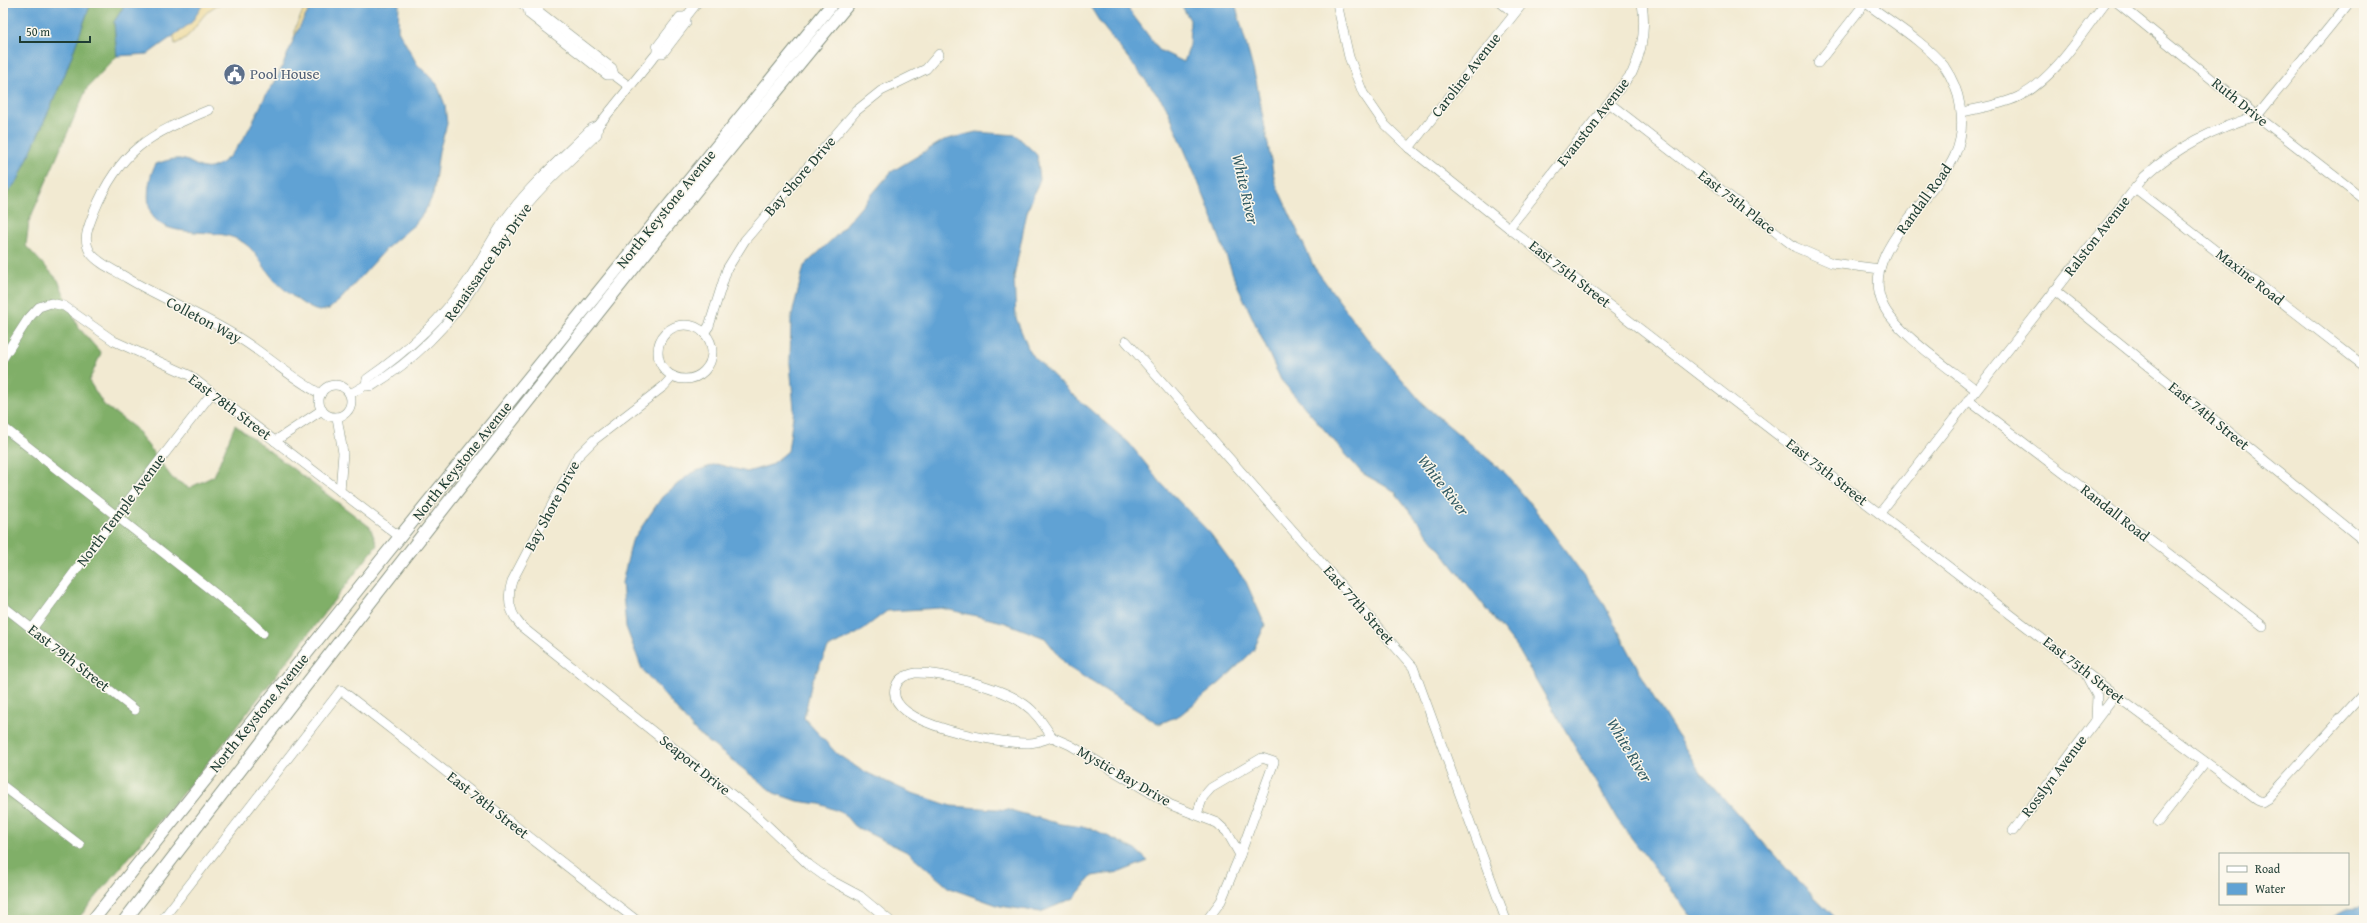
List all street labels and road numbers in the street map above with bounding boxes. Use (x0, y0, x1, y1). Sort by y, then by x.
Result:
street label: Caroline Avenue (1426, 28, 1505, 121)
street label: Ruth Drive (2208, 72, 2273, 131)
street label: Evanston Avenue (1551, 73, 1634, 170)
street label: Bay Shore Drive (759, 131, 840, 220)
street label: North Keystone Avenue (611, 145, 720, 273)
street label: Randall Road (1891, 159, 1956, 238)
street label: East 75th Place (1694, 164, 1781, 239)
street label: Ralston Avenue (2059, 191, 2135, 280)
street label: Renaissance Bay Drive (439, 198, 536, 325)
street label: East 75th Street (1525, 235, 1616, 313)
street label: Maxine Road (2212, 243, 2289, 310)
street label: Colleton Way (163, 291, 246, 348)
street label: East 78th Street (185, 369, 277, 445)
street label: East 74th Street (2164, 376, 2255, 455)
street label: North Keystone Avenue (407, 397, 516, 525)
street label: East 75th Street (1782, 433, 1873, 511)
street label: North Temple Avenue (71, 449, 170, 571)
street label: Bay Shore Drive (519, 457, 584, 555)
street label: Randall Road (2076, 479, 2154, 546)
street label: East 77th Street (1319, 561, 1400, 649)
street label: East 79th Street (24, 619, 115, 697)
street label: East 75th Street (2039, 631, 2130, 709)
street label: North Keystone Avenue (204, 649, 313, 777)
street label: Seaport Drive (655, 730, 735, 800)
street label: Rosslyn Avenue (2016, 730, 2091, 821)
street label: Mystic Bay Drive (1073, 740, 1175, 811)
street label: East 78th Street (443, 766, 534, 844)

